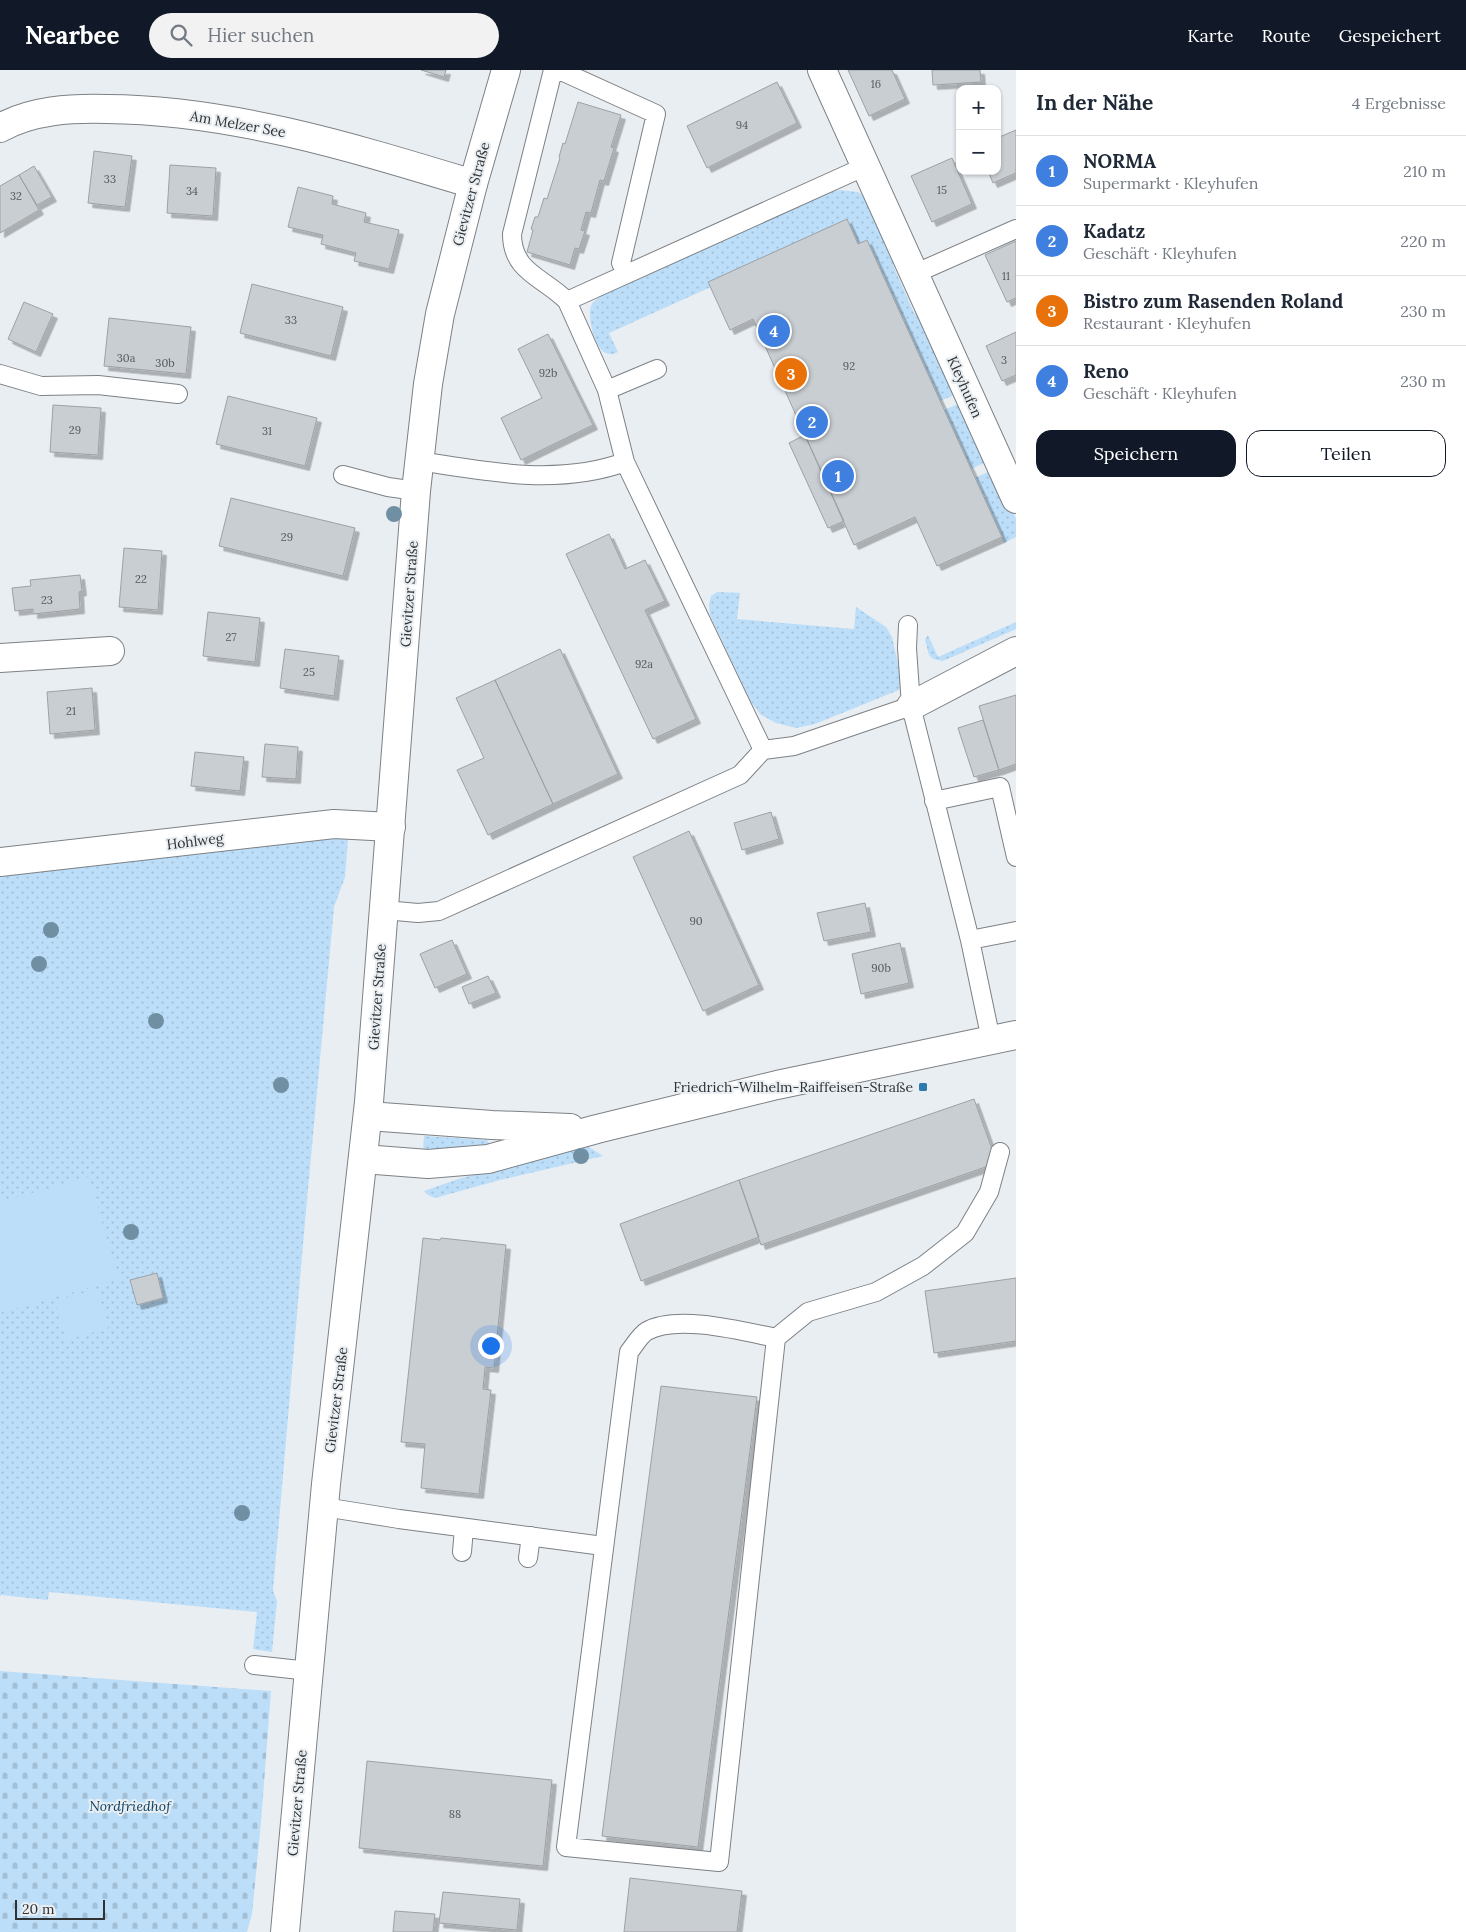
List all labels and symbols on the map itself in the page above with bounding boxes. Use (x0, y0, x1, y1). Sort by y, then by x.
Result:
house number: 16 (871, 77, 881, 91)
street label: Am Melzer See (188, 107, 288, 141)
house number: 94 (736, 118, 748, 132)
street label: Gievitzer Straße (448, 140, 494, 248)
house number: 33 (104, 172, 116, 186)
house number: 15 (937, 183, 947, 197)
house number: 34 (186, 184, 198, 198)
house number: 32 (10, 189, 22, 203)
house number: 11 (1002, 269, 1010, 283)
pin: 4 (758, 312, 790, 350)
house number: 33 (285, 313, 297, 327)
house number: 30a (117, 351, 136, 365)
street label: Kleyhufen (943, 353, 987, 421)
house number: 3 (1001, 353, 1007, 367)
pin: 3 (775, 355, 807, 393)
house number: 30b (155, 356, 175, 370)
house number: 92 (843, 359, 855, 373)
house number: 92b (539, 366, 557, 380)
pin: 2 (796, 403, 828, 441)
house number: 29 (69, 423, 81, 437)
house number: 31 (262, 424, 272, 438)
pin: 1 (822, 457, 854, 495)
house number: 29 (281, 530, 293, 544)
street label: Gievitzer Straße (396, 540, 422, 648)
house number: 22 (135, 572, 147, 586)
house number: 23 (41, 593, 53, 607)
house number: 27 (226, 630, 236, 644)
house number: 92a (635, 657, 653, 671)
house number: 25 (303, 665, 315, 679)
house number: 21 (66, 704, 76, 718)
street label: Hohlweg (165, 829, 225, 853)
house number: 90 (689, 914, 703, 928)
street label: Gievitzer Straße (364, 943, 390, 1051)
house number: 90b (871, 961, 891, 975)
place label: Friedrich-Wilhelm-Raiffeisen-Straße (673, 1078, 913, 1096)
marker: Friedrich-Wilhelm-Raiffeisen-Straße (917, 1081, 929, 1093)
your location (478, 1333, 504, 1359)
street label: Gievitzer Straße (321, 1346, 351, 1454)
street label: Gievitzer Straße (283, 1749, 311, 1857)
park label: Nordfriedhof (89, 1797, 172, 1815)
house number: 88 (449, 1807, 461, 1821)
scale bar (15, 1897, 105, 1920)

